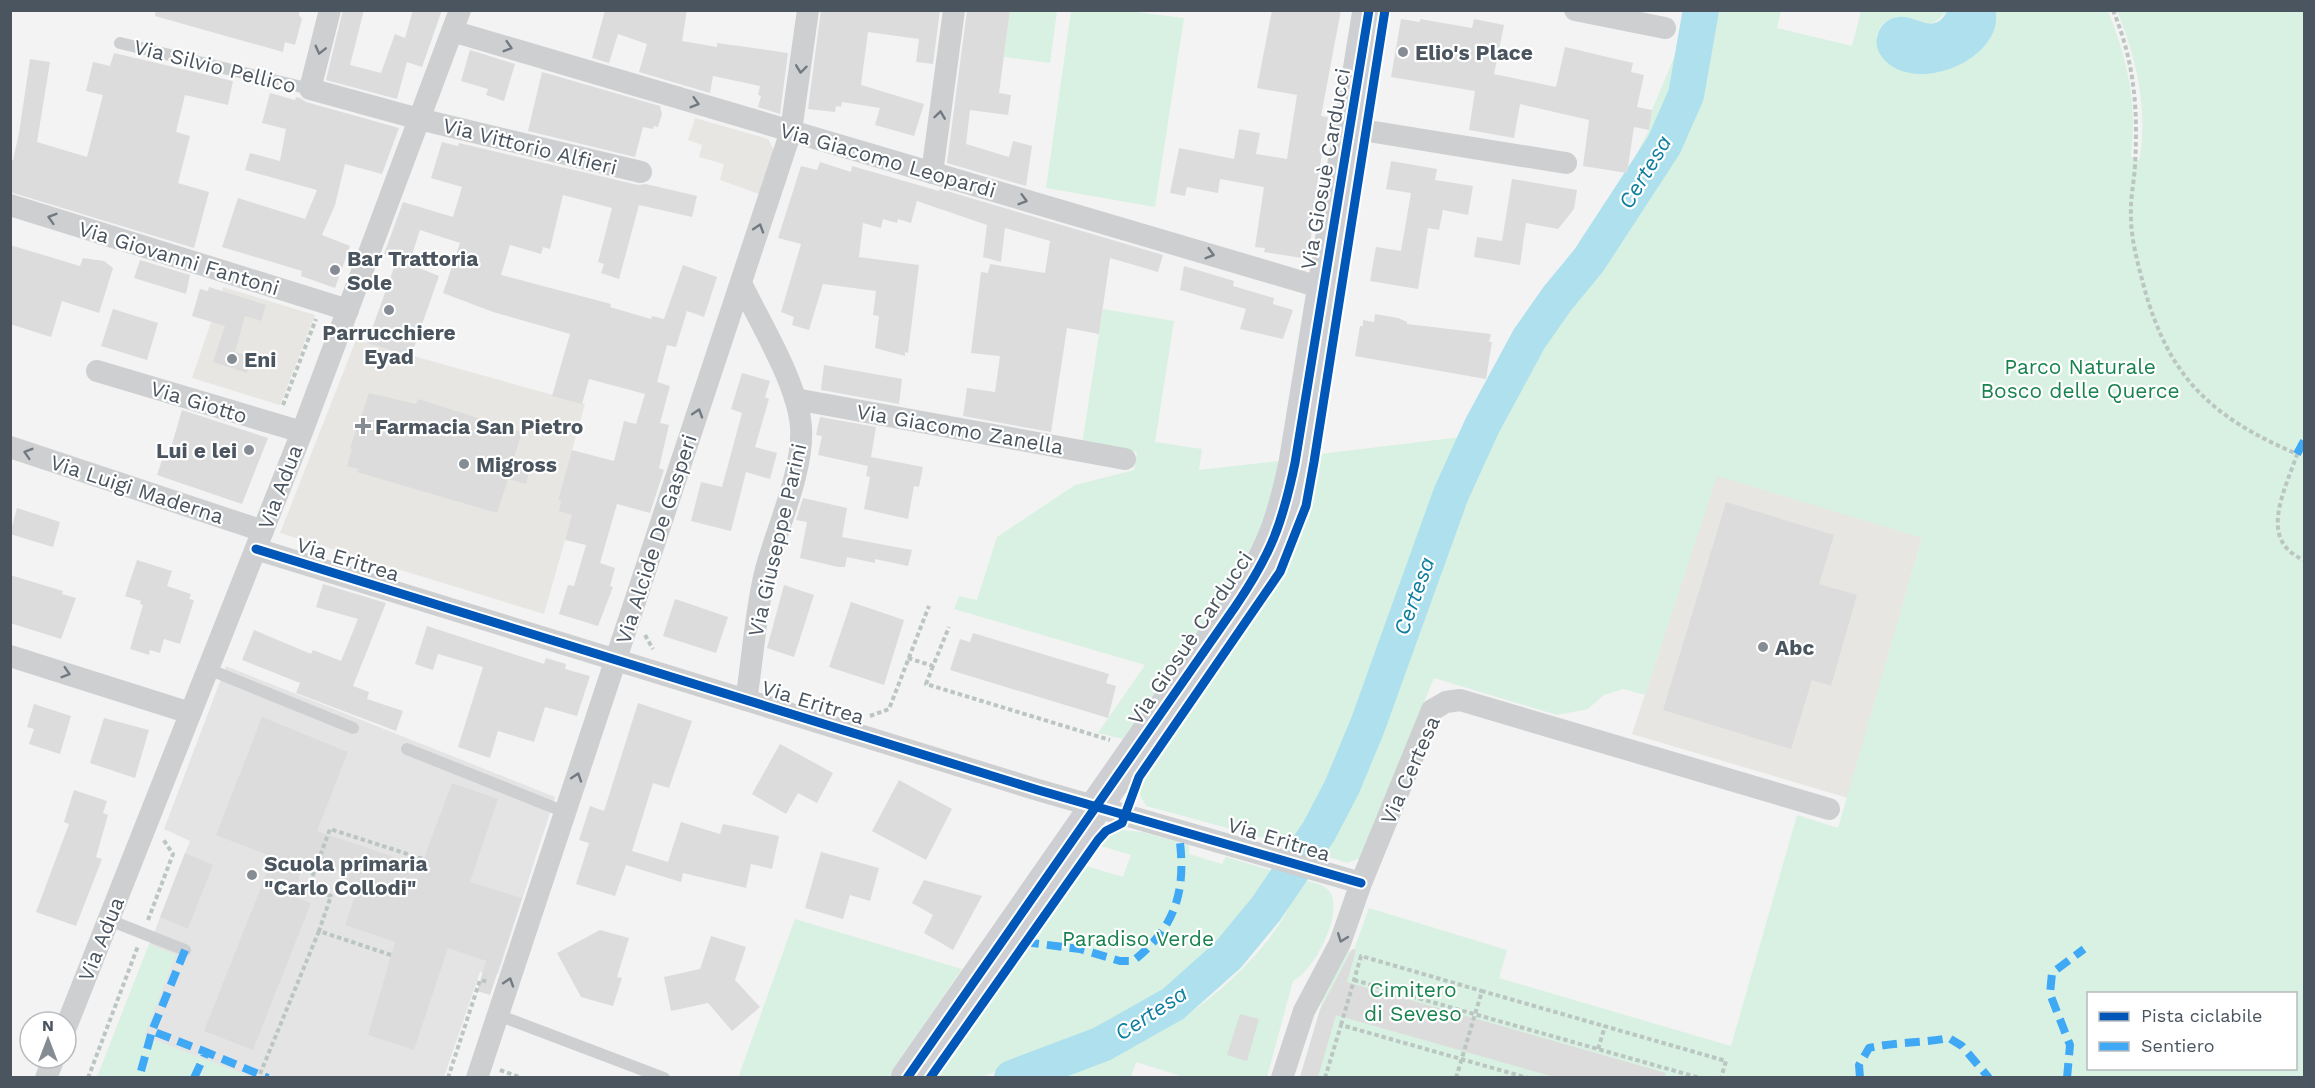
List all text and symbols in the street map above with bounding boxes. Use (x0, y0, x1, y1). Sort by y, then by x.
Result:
street label: Via Silvio Pellico (131, 34, 299, 98)
one-way arrow (502, 40, 513, 52)
place label: Elio's Place (1415, 40, 1533, 65)
one-way arrow (314, 45, 327, 55)
marker: Elio's Place (1396, 45, 1410, 59)
one-way arrow (795, 64, 807, 73)
street label: Via Giosuè Carducci (1295, 66, 1355, 272)
one-way arrow (689, 96, 700, 108)
one-way arrow (933, 111, 945, 120)
street label: Via Vittorio Alfieri (440, 112, 620, 180)
street label: Via Giacomo Leopardi (777, 117, 999, 203)
water label: Certesa (1613, 131, 1677, 213)
one-way arrow (1017, 193, 1028, 205)
one-way arrow (47, 213, 58, 225)
street label: Via Giovanni Fantoni (75, 216, 283, 300)
one-way arrow (752, 223, 765, 234)
place label: Bar Trattoria Sole (347, 246, 479, 295)
one-way arrow (1205, 247, 1215, 260)
marker: Bar Trattoria Sole (328, 263, 342, 277)
marker: Parrucchiere Eyad (382, 303, 396, 317)
place label: Parrucchiere Eyad (322, 320, 456, 369)
place label: Eni (244, 347, 276, 372)
marker: Eni (225, 352, 239, 366)
park label: Parco Naturale Bosco delle Querce (1980, 354, 2180, 403)
street label: Via Giotto (148, 375, 250, 429)
street label: Via Giacomo Zanella (855, 398, 1065, 460)
one-way arrow (691, 408, 703, 419)
place label: Farmacia San Pietro (375, 414, 583, 439)
marker: Farmacia San Pietro (356, 419, 370, 433)
street label: Via Alcide De Gasperi (610, 431, 702, 647)
place label: Lui e lei (156, 438, 237, 463)
street label: Via Adua (252, 441, 308, 533)
street label: Via Giuseppe Parini (743, 441, 811, 639)
marker: Lui e lei (242, 443, 256, 457)
one-way arrow (23, 448, 34, 460)
street label: Via Luigi Maderna (47, 449, 227, 529)
place label: Migross (476, 452, 557, 477)
marker: Migross (457, 457, 471, 471)
street label: Via Eritrea (293, 532, 403, 587)
street label: Via Giosuè Carducci (1123, 546, 1257, 730)
water label: Certesa (1388, 554, 1440, 638)
place label: Abc (1775, 635, 1814, 660)
marker: Abc (1756, 640, 1770, 654)
one-way arrow (60, 666, 71, 678)
street label: Via Eritrea (758, 675, 868, 730)
street label: Via Certesa (1375, 712, 1445, 828)
one-way arrow (569, 772, 582, 783)
street label: Via Eritrea (1224, 812, 1334, 867)
place label: Scuola primaria "Carlo Collodi" (264, 851, 428, 900)
marker: Scuola primaria "Carlo Collodi" (245, 868, 259, 882)
street label: Via Adua (73, 893, 129, 985)
park label: Paradiso Verde (1062, 926, 1214, 951)
one-way arrow (1336, 932, 1349, 943)
one-way arrow (501, 977, 514, 988)
park label: Cimitero di Seveso (1364, 977, 1462, 1026)
water label: Certesa (1110, 980, 1192, 1046)
legend (2087, 992, 2297, 1070)
text: Pista ciclabile (2141, 1005, 2262, 1026)
north arrow (18, 1010, 78, 1070)
text: N (42, 1016, 54, 1035)
text: Sentiero (2141, 1035, 2215, 1056)

